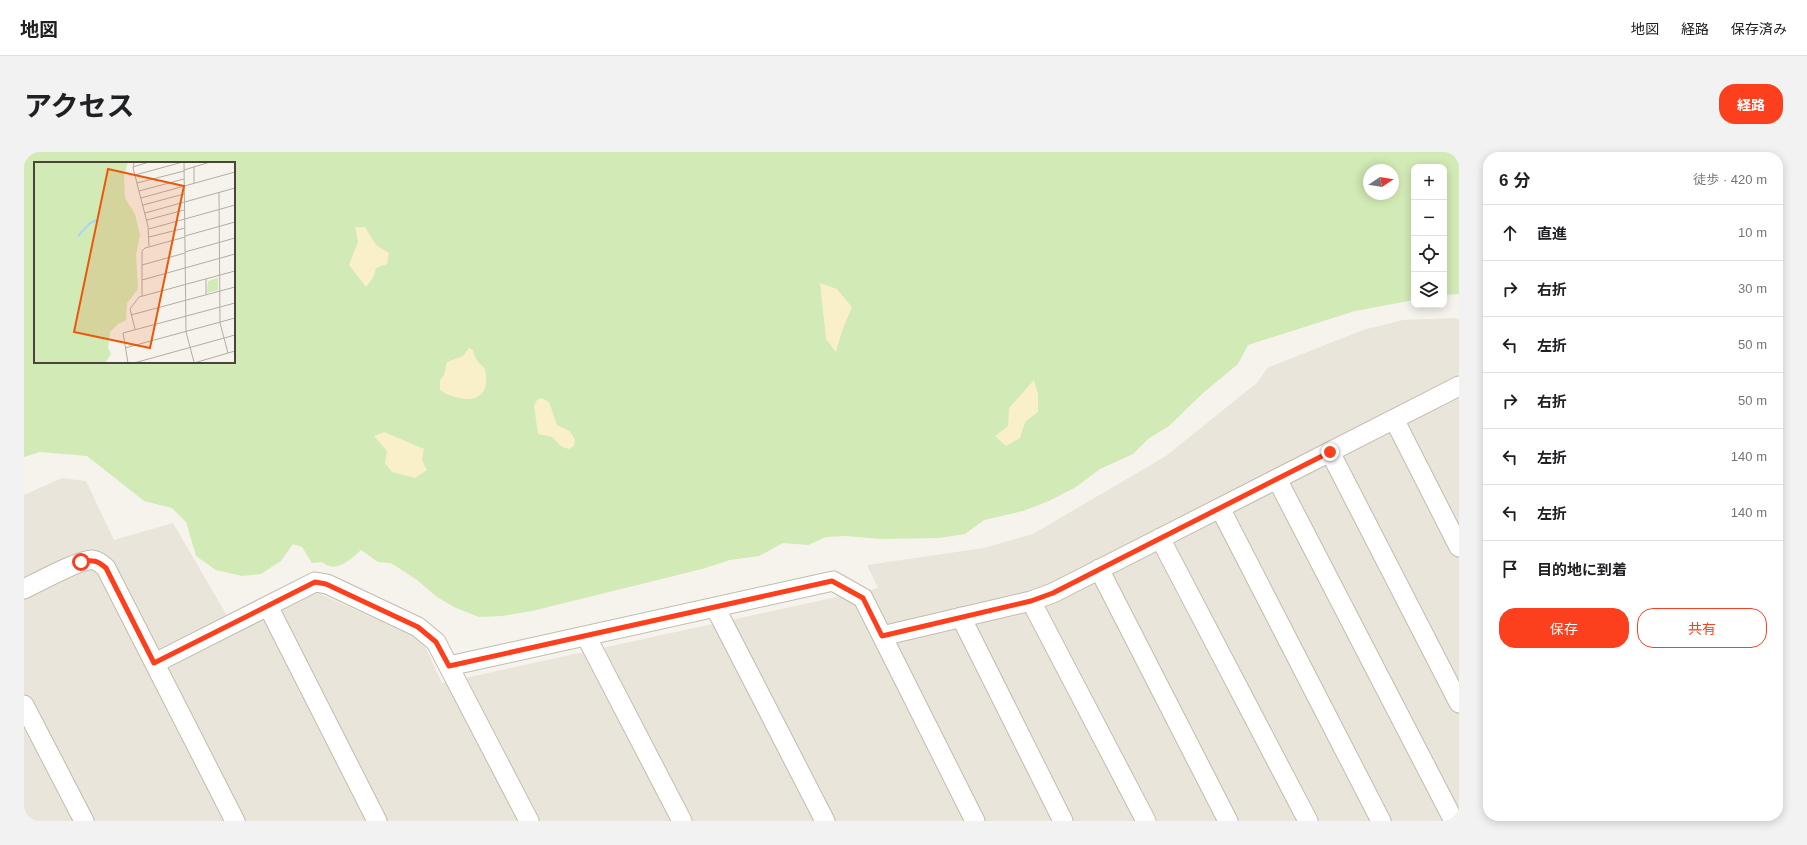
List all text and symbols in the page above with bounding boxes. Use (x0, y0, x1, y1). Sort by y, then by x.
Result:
text: 地図 (20, 19, 58, 40)
text: 地図 (1631, 21, 1659, 37)
text: 経路 (1681, 21, 1709, 37)
text: 保存済み (1731, 21, 1787, 37)
button: 経路 (1719, 84, 1783, 124)
text: アクセス (24, 91, 135, 122)
inset map (34, 162, 235, 363)
north arrow (1363, 164, 1399, 200)
map controls (1411, 164, 1447, 308)
button: + (1411, 164, 1447, 200)
text: 6 分 (1499, 171, 1530, 190)
text: 徒歩 · 420 m (1693, 172, 1767, 187)
button: − (1411, 200, 1447, 236)
icon: ahead (1499, 222, 1521, 244)
text: 直進 (1537, 225, 1567, 242)
text: 10 m (1738, 225, 1767, 240)
button: locate (1411, 236, 1447, 272)
button: layers (1411, 272, 1447, 308)
icon: right (1499, 278, 1521, 300)
text: 右折 (1537, 281, 1567, 298)
text: 30 m (1738, 281, 1767, 296)
icon: left (1499, 334, 1521, 356)
text: 左折 (1537, 337, 1567, 354)
text: 50 m (1738, 337, 1767, 352)
icon: right (1499, 390, 1521, 412)
text: 右折 (1537, 393, 1567, 410)
text: 50 m (1738, 393, 1767, 408)
route end (1321, 443, 1339, 461)
icon: left (1499, 446, 1521, 468)
text: 左折 (1537, 449, 1567, 466)
text: 140 m (1731, 449, 1767, 464)
icon: left (1499, 502, 1521, 524)
text: 左折 (1537, 505, 1567, 522)
text: 140 m (1731, 505, 1767, 520)
route start (72, 553, 90, 571)
icon: arrive (1499, 558, 1521, 580)
text: 目的地に到着 (1537, 561, 1627, 578)
button: 保存 (1499, 608, 1629, 648)
button: 共有 (1637, 608, 1767, 648)

